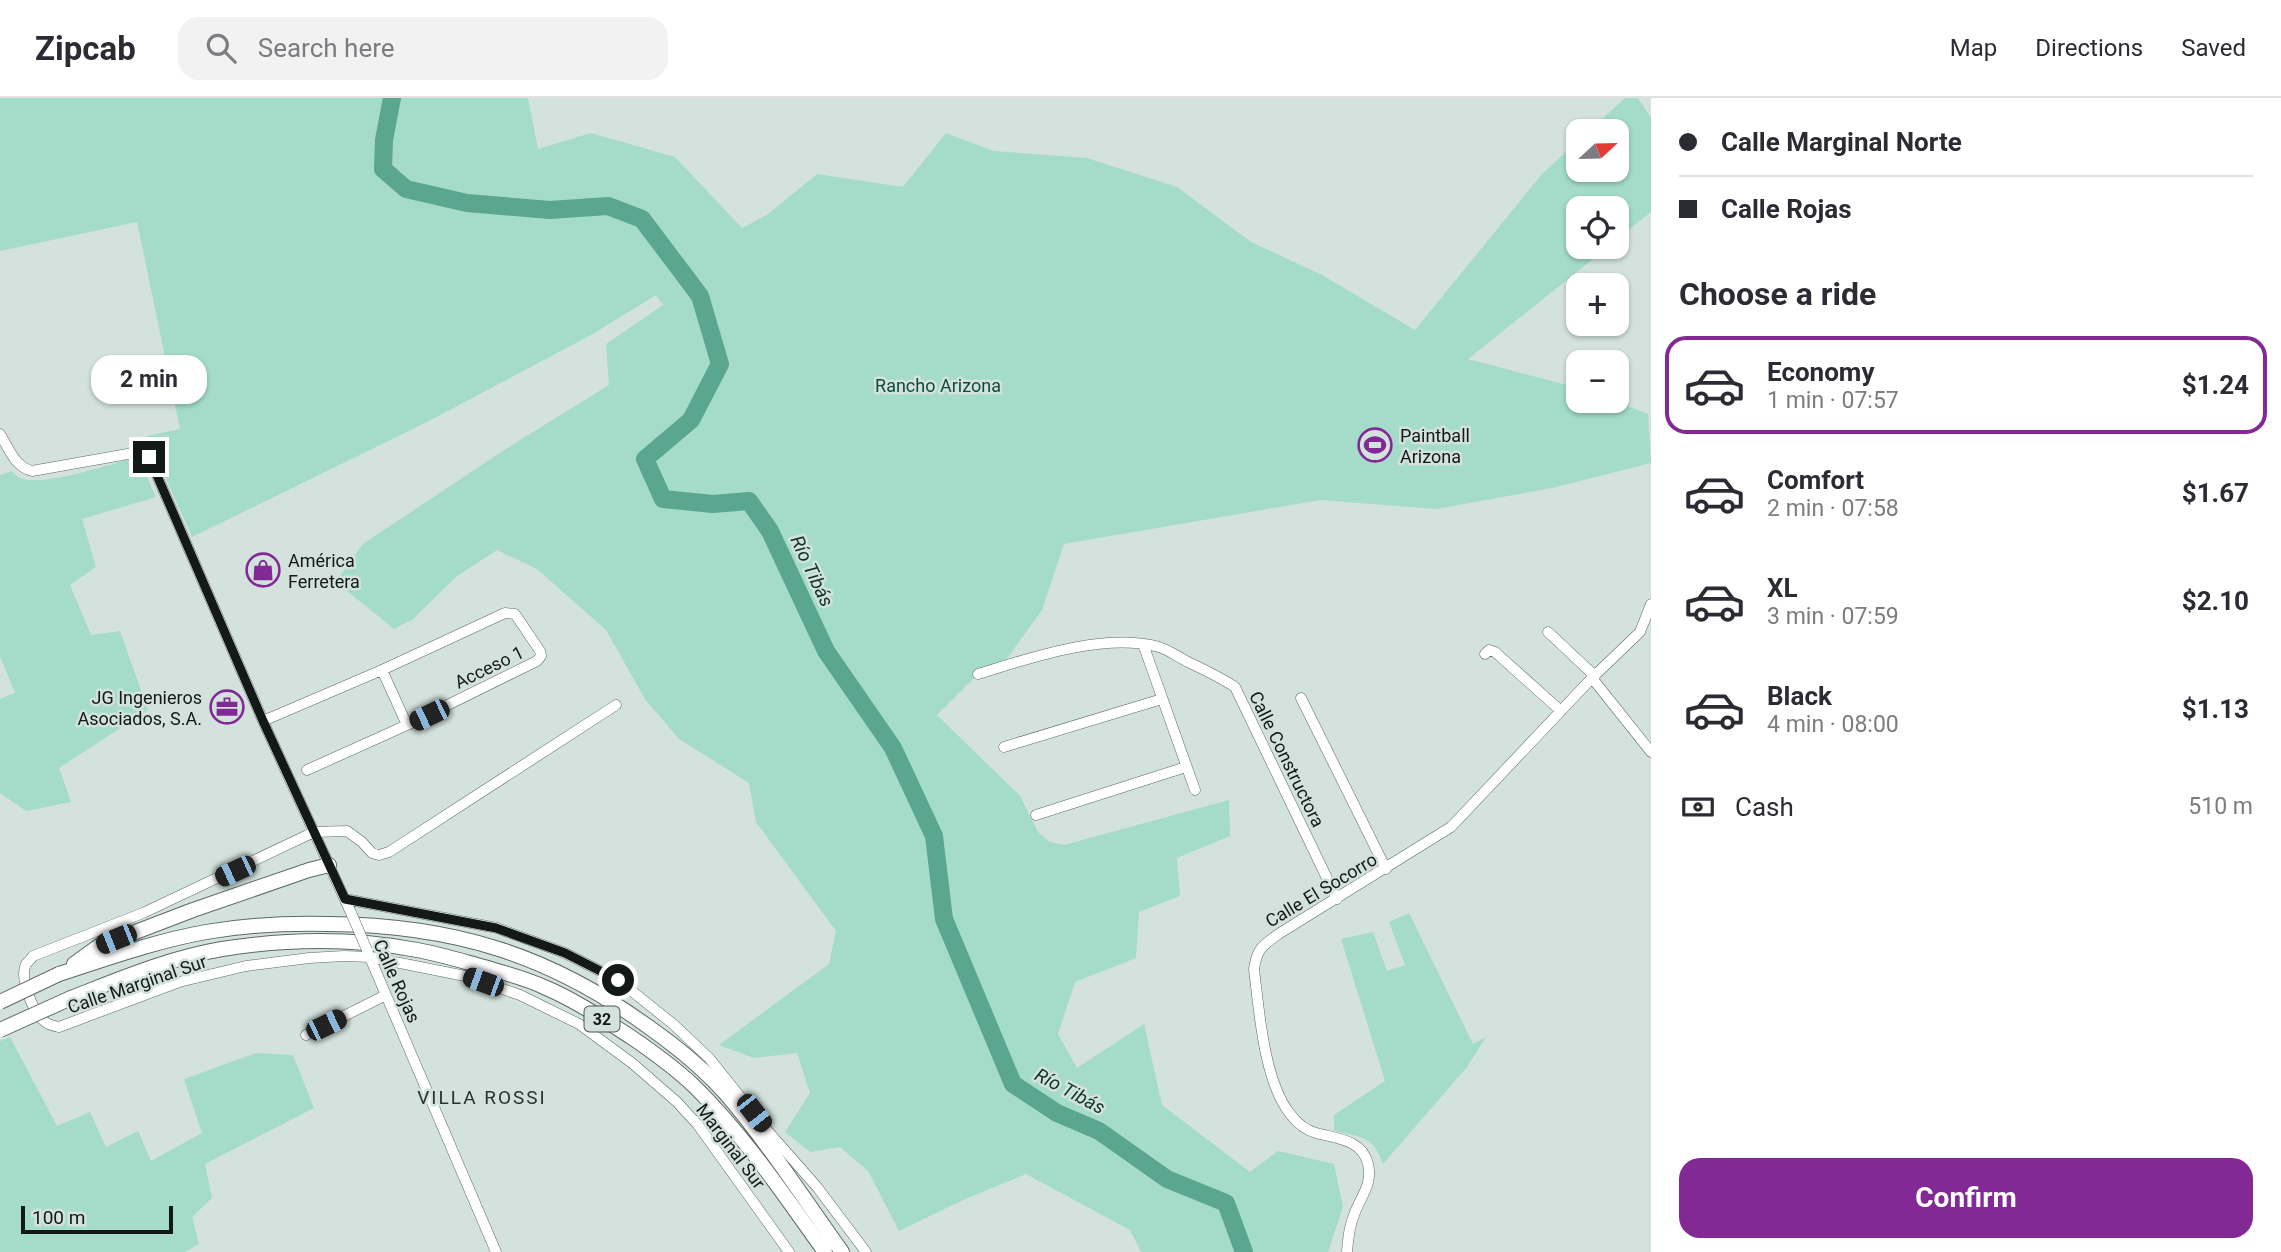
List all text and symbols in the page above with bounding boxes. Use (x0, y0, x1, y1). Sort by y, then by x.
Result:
search box (178, 17, 668, 80)
text: Zipcab (35, 29, 136, 68)
icon: search (202, 29, 240, 67)
text: Search here (258, 33, 395, 63)
text: Map (1950, 34, 1997, 62)
text: Directions (2035, 34, 2143, 62)
text: Saved (2181, 34, 2246, 62)
north arrow (1566, 119, 1629, 182)
map controls (1566, 119, 1629, 413)
text: Calle Marginal Norte (1721, 127, 1962, 157)
text: Calle Rojas (1721, 194, 1852, 224)
button: locate (1566, 196, 1629, 259)
button: + (1566, 273, 1629, 336)
text: Choose a ride (1679, 275, 1876, 313)
button: − (1566, 350, 1629, 413)
icon: car (1683, 354, 1746, 417)
callout: 2 min (91, 356, 207, 404)
text: Economy (1767, 357, 1874, 387)
text: 2 min (120, 366, 178, 393)
text: $1.24 (2182, 370, 2249, 400)
park label: Rancho Arizona (875, 375, 1001, 396)
text: 1 min · 07:57 (1767, 387, 1899, 414)
place label: Paintball Arizona (1400, 425, 1470, 467)
sports icon: Paintball Arizona (1356, 426, 1394, 464)
route end (133, 441, 165, 473)
icon: car (1683, 462, 1746, 525)
text: Comfort (1767, 465, 1864, 495)
text: $1.67 (2182, 478, 2249, 508)
text: 2 min · 07:58 (1767, 495, 1899, 522)
water label: Río Tibás (785, 532, 839, 610)
place label: América Ferretera (288, 550, 360, 592)
shop icon: América Ferretera (244, 551, 282, 589)
icon: car (1683, 570, 1746, 633)
text: XL (1767, 573, 1798, 603)
text: $2.10 (2182, 586, 2249, 616)
text: 3 min · 07:59 (1767, 603, 1899, 630)
street label: Acceso 1 (451, 641, 527, 693)
icon: car (1683, 678, 1746, 741)
text: Black (1767, 681, 1832, 711)
place label: JG Ingenieros Asociados, S.A. (77, 687, 202, 729)
office icon: JG Ingenieros Asociados, S.A. (208, 688, 246, 726)
street label: Calle Constructora (1245, 688, 1329, 830)
text: $1.13 (2182, 694, 2249, 724)
car (406, 696, 453, 734)
text: 4 min · 08:00 (1767, 711, 1899, 738)
icon: cash (1679, 788, 1717, 826)
text: Cash (1735, 792, 1794, 822)
text: 510 m (2188, 793, 2253, 820)
street label: Calle El Socorro (1261, 848, 1381, 932)
car (212, 853, 259, 889)
car (93, 921, 140, 957)
street label: Calle Rojas (369, 936, 425, 1026)
street label: Calle Marginal Sur (65, 950, 209, 1018)
route start (602, 964, 634, 996)
car (460, 965, 507, 999)
car (303, 1006, 350, 1044)
road number: 32 (584, 1007, 620, 1032)
water label: Río Tibás (1031, 1063, 1109, 1119)
district label: VILLA ROSSI (417, 1086, 547, 1109)
car (733, 1090, 776, 1136)
street label: Marginal Sur (692, 1099, 770, 1193)
button: Confirm (1679, 1158, 2253, 1238)
scale bar (21, 1203, 173, 1235)
text: 100 m (32, 1206, 85, 1229)

